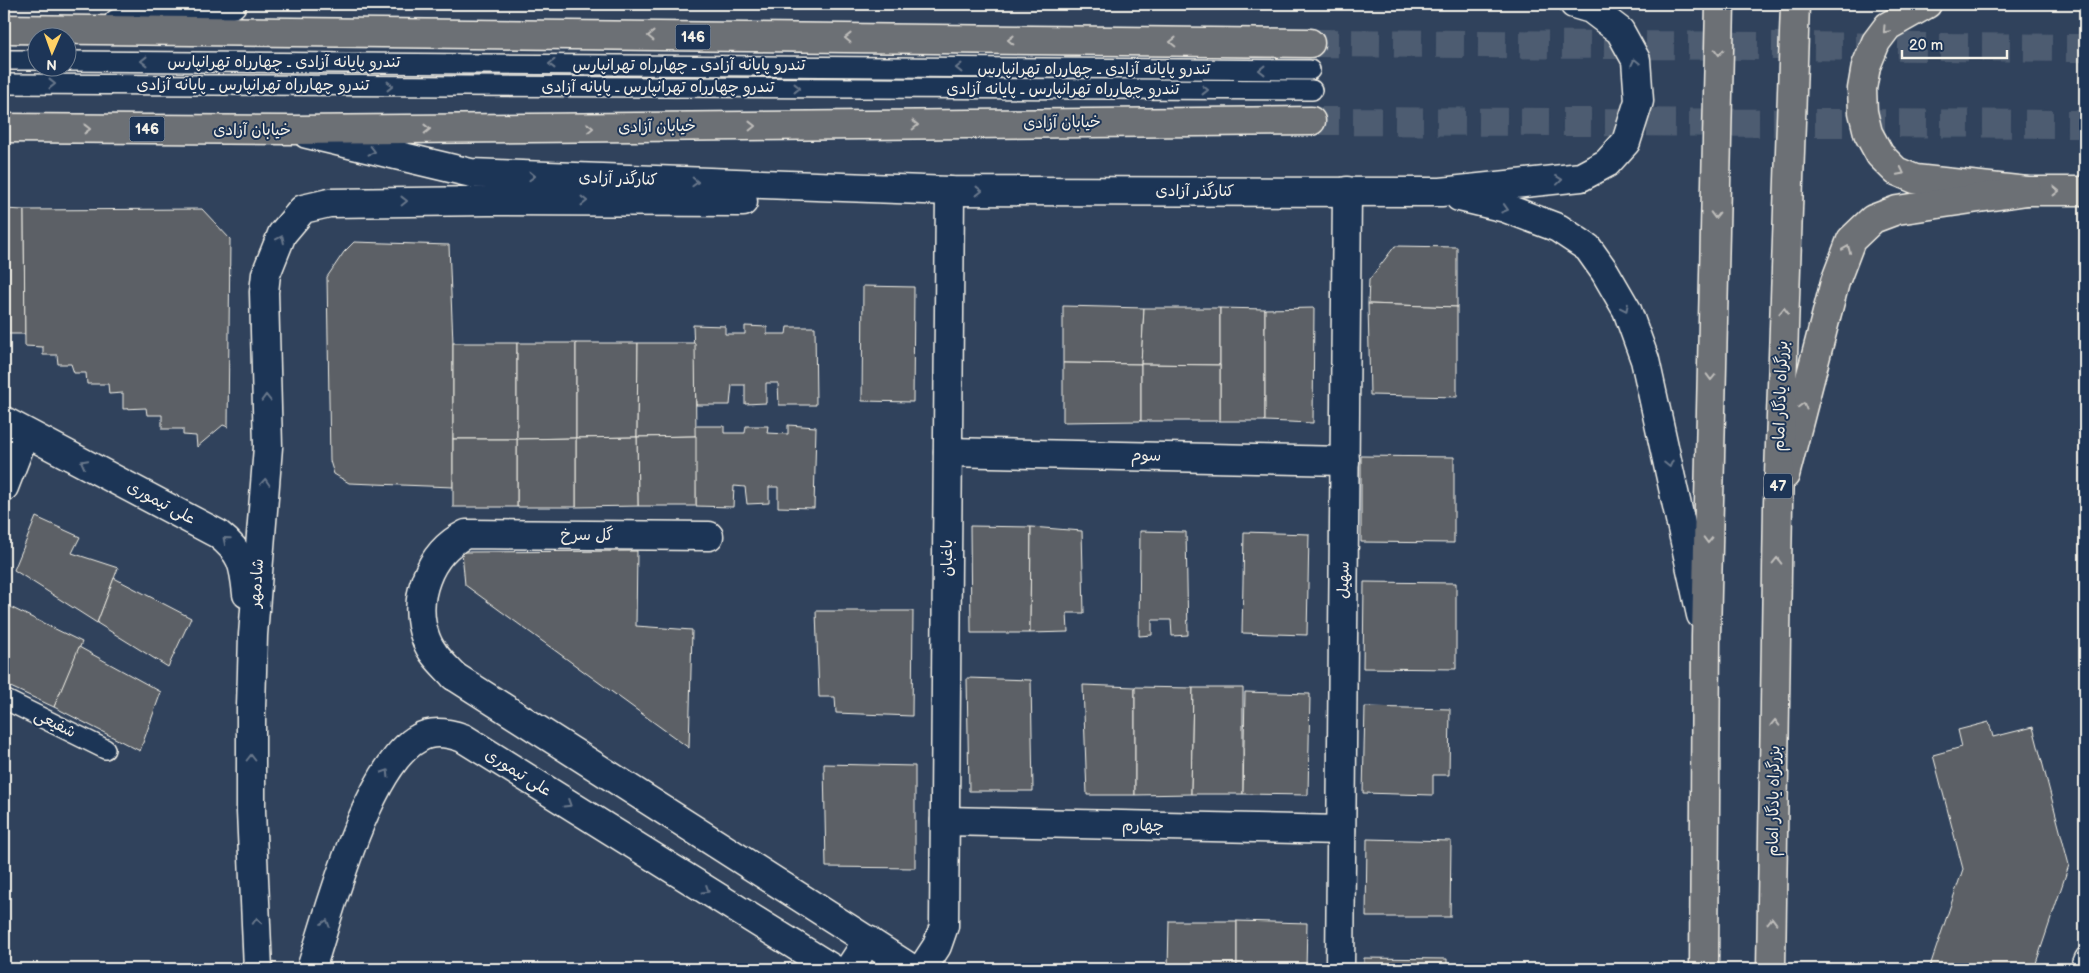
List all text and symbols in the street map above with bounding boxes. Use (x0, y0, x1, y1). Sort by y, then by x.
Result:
road number: 146 (676, 24, 710, 50)
one-way arrow (1883, 24, 1892, 33)
north arrow (28, 28, 78, 78)
scale bar (1902, 28, 2006, 60)
one-way arrow (647, 31, 654, 41)
one-way arrow (844, 33, 852, 43)
one-way arrow (1007, 35, 1014, 45)
one-way arrow (1169, 36, 1177, 47)
text: 20 m (1909, 36, 1943, 55)
one-way arrow (1713, 49, 1724, 57)
street label: تندرو پایانه آزادی ـ چهارراه تهرانپارس (168, 53, 401, 72)
text: N (46, 56, 57, 73)
one-way arrow (140, 56, 148, 66)
street label: تندرو پایانه آزادی ـ چهارراه تهرانپارس (573, 56, 806, 75)
one-way arrow (1630, 58, 1641, 67)
one-way arrow (548, 59, 556, 69)
street label: تندرو پایانه آزادی ـ چهارراه تهرانپارس (978, 60, 1211, 79)
one-way arrow (955, 62, 963, 73)
one-way arrow (1257, 65, 1265, 75)
street label: تندرو چهارراه تهرانپارس ـ پایانه آزادی (137, 76, 370, 95)
street label: تندرو چهارراه تهرانپارس ـ پایانه آزادی (542, 78, 775, 97)
one-way arrow (49, 79, 57, 89)
street label: تندرو چهارراه تهرانپارس ـ پایانه آزادی (947, 80, 1180, 99)
one-way arrow (386, 81, 394, 91)
one-way arrow (794, 83, 802, 93)
one-way arrow (1202, 85, 1209, 95)
street label: خیابان آزادی (1023, 113, 1101, 133)
road number: 146 (130, 116, 164, 142)
street label: خیابان آزادی (618, 117, 696, 137)
one-way arrow (911, 119, 919, 130)
street label: خیابان آزادی (213, 121, 291, 140)
one-way arrow (748, 121, 756, 131)
one-way arrow (586, 123, 594, 133)
one-way arrow (84, 124, 92, 134)
one-way arrow (424, 124, 431, 134)
one-way arrow (368, 145, 376, 155)
one-way arrow (1895, 166, 1904, 176)
street label: کنارگذر آزادی (578, 167, 658, 190)
one-way arrow (528, 170, 536, 181)
one-way arrow (1555, 174, 1563, 185)
one-way arrow (691, 176, 699, 187)
street label: کنارگذر آزادی (1156, 181, 1235, 201)
one-way arrow (976, 186, 984, 196)
one-way arrow (2052, 186, 2060, 196)
one-way arrow (400, 196, 408, 207)
one-way arrow (580, 196, 588, 206)
one-way arrow (1500, 203, 1509, 213)
one-way arrow (1710, 212, 1720, 219)
one-way arrow (274, 235, 284, 244)
one-way arrow (1842, 246, 1852, 254)
one-way arrow (1619, 302, 1629, 311)
one-way arrow (1779, 306, 1790, 314)
street label: بزرگراه یادگار امام (1769, 340, 1794, 452)
one-way arrow (1706, 374, 1717, 382)
one-way arrow (261, 394, 272, 402)
one-way arrow (1797, 401, 1808, 410)
street label: سوم (1131, 446, 1161, 468)
one-way arrow (80, 458, 89, 469)
one-way arrow (1663, 459, 1674, 468)
road number: 47 (1764, 474, 1792, 498)
street label: علی تیموری (124, 477, 198, 529)
one-way arrow (259, 477, 270, 485)
street label: گل سرخ (560, 525, 614, 545)
one-way arrow (1703, 536, 1713, 544)
one-way arrow (223, 538, 232, 546)
street label: باغبان (938, 539, 957, 577)
one-way arrow (1772, 556, 1782, 564)
street label: شادمهر (246, 558, 268, 610)
street label: سهیل (1334, 561, 1354, 599)
street label: شفیعی (31, 706, 79, 742)
one-way arrow (1770, 719, 1780, 726)
street label: علی تیموری (481, 745, 555, 801)
street label: بزرگراه یادگار امام (1763, 745, 1786, 857)
one-way arrow (246, 754, 256, 762)
one-way arrow (380, 769, 390, 778)
one-way arrow (563, 797, 572, 807)
street label: چهارم (1122, 816, 1164, 838)
one-way arrow (700, 884, 709, 893)
one-way arrow (252, 916, 263, 924)
one-way arrow (1767, 916, 1777, 924)
one-way arrow (320, 919, 330, 928)

